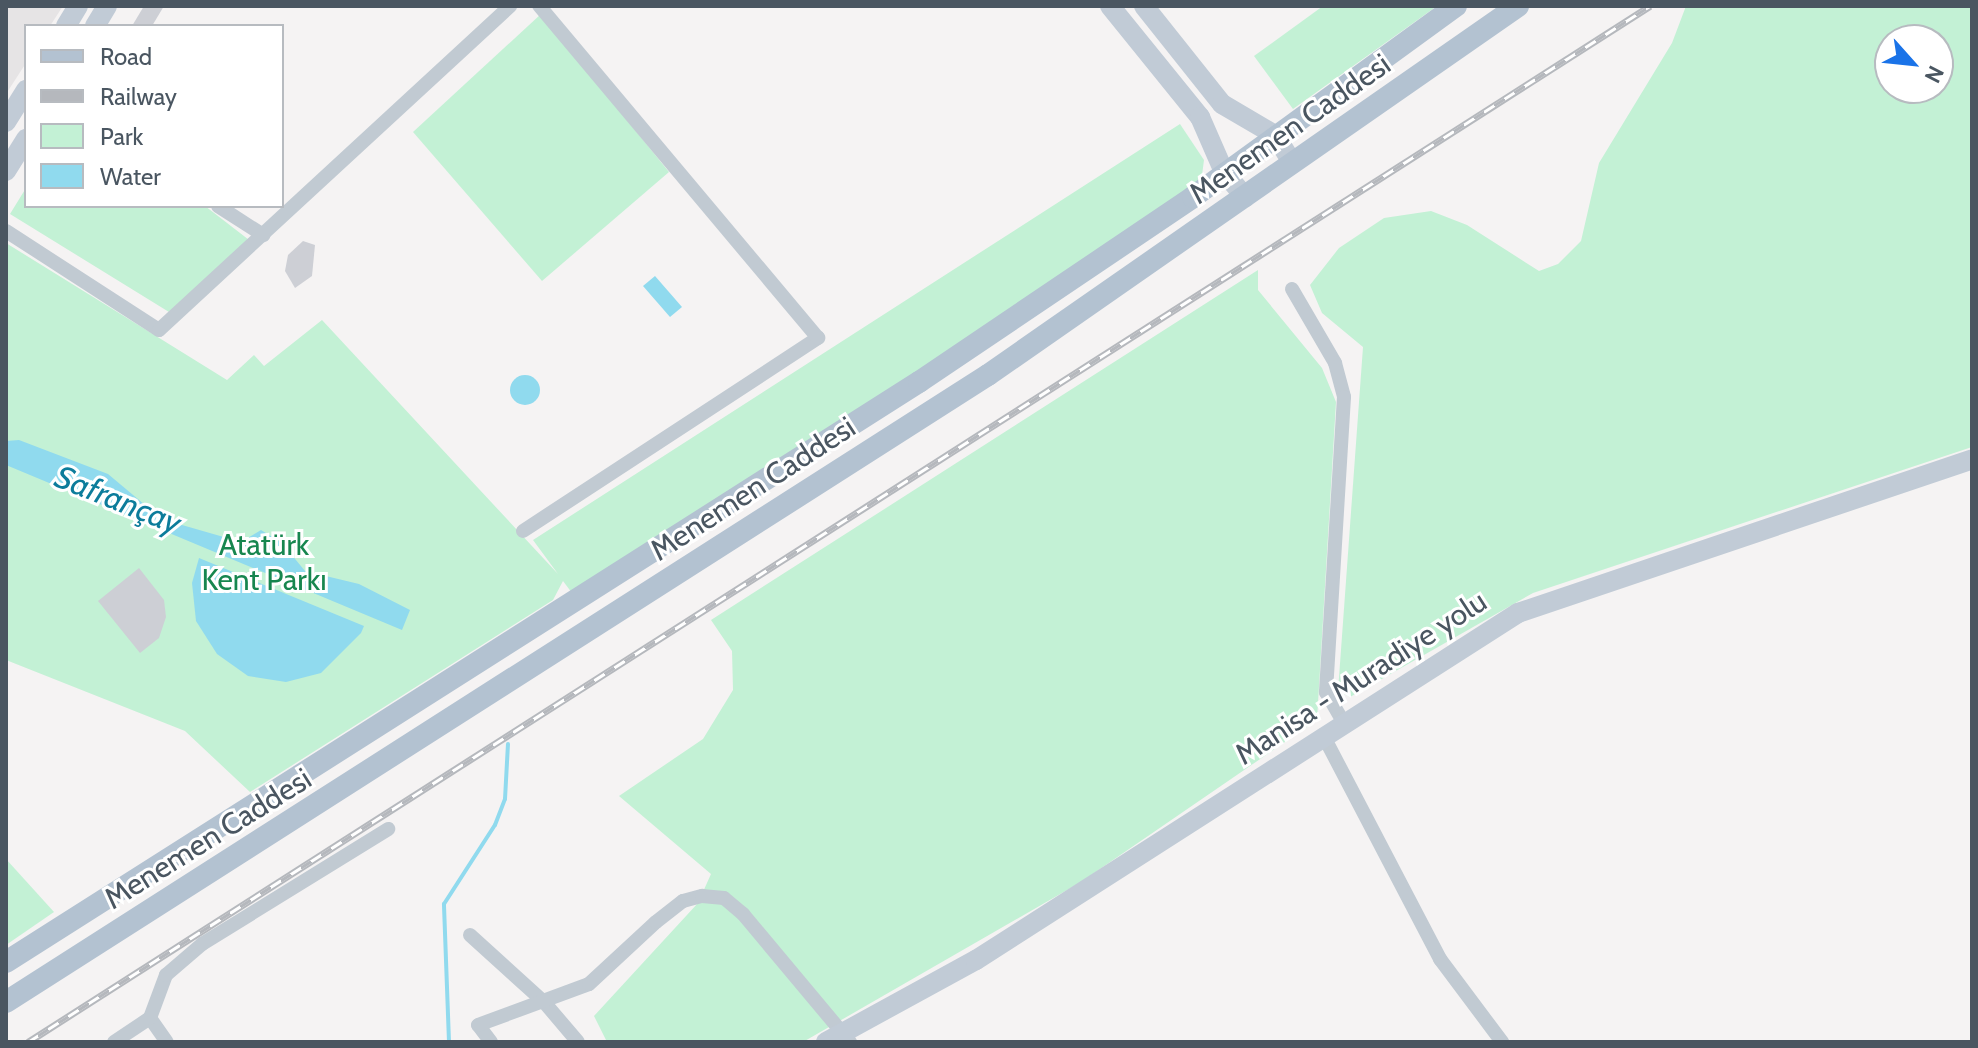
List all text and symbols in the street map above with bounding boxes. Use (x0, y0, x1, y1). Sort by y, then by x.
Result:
legend (24, 24, 284, 208)
north arrow (1874, 24, 1954, 104)
text: Road (100, 42, 152, 71)
street label: Menemen Caddesi (1183, 46, 1397, 212)
text: N (1918, 61, 1950, 87)
text: Railway (100, 82, 177, 111)
text: Park (100, 122, 143, 151)
text: Water (100, 162, 161, 191)
street label: Menemen Caddesi (644, 409, 862, 569)
water label: Safrançay (49, 457, 187, 543)
park label: Atatürk Kent Parkı (201, 527, 327, 598)
street label: Manisa - Muradiye yolu (1229, 583, 1493, 773)
street label: Menemen Caddesi (98, 761, 318, 917)

